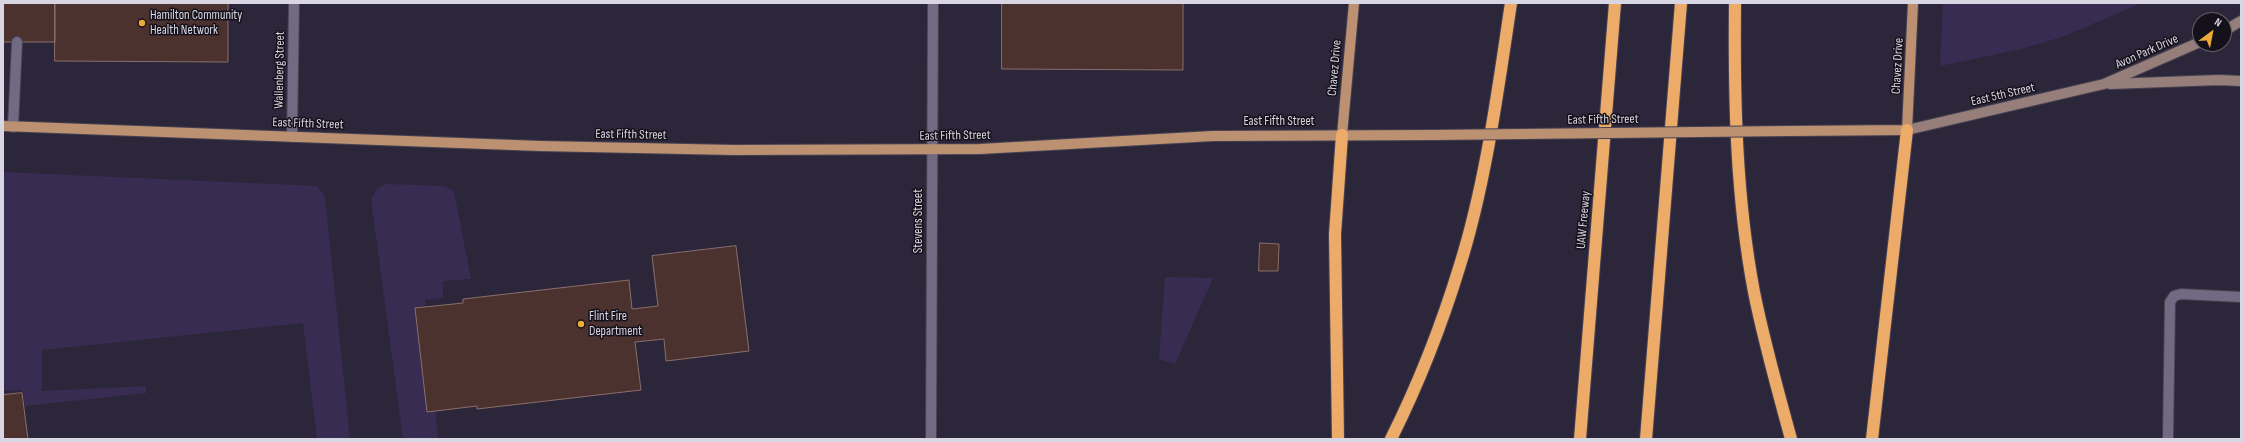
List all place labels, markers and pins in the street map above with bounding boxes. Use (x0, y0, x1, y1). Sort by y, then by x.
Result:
place label: Hamilton Community Health Network (150, 8, 242, 39)
marker: Hamilton Community Health Network (137, 18, 147, 28)
place label: Flint Fire Department (589, 309, 642, 340)
marker: Flint Fire Department (576, 319, 586, 329)

